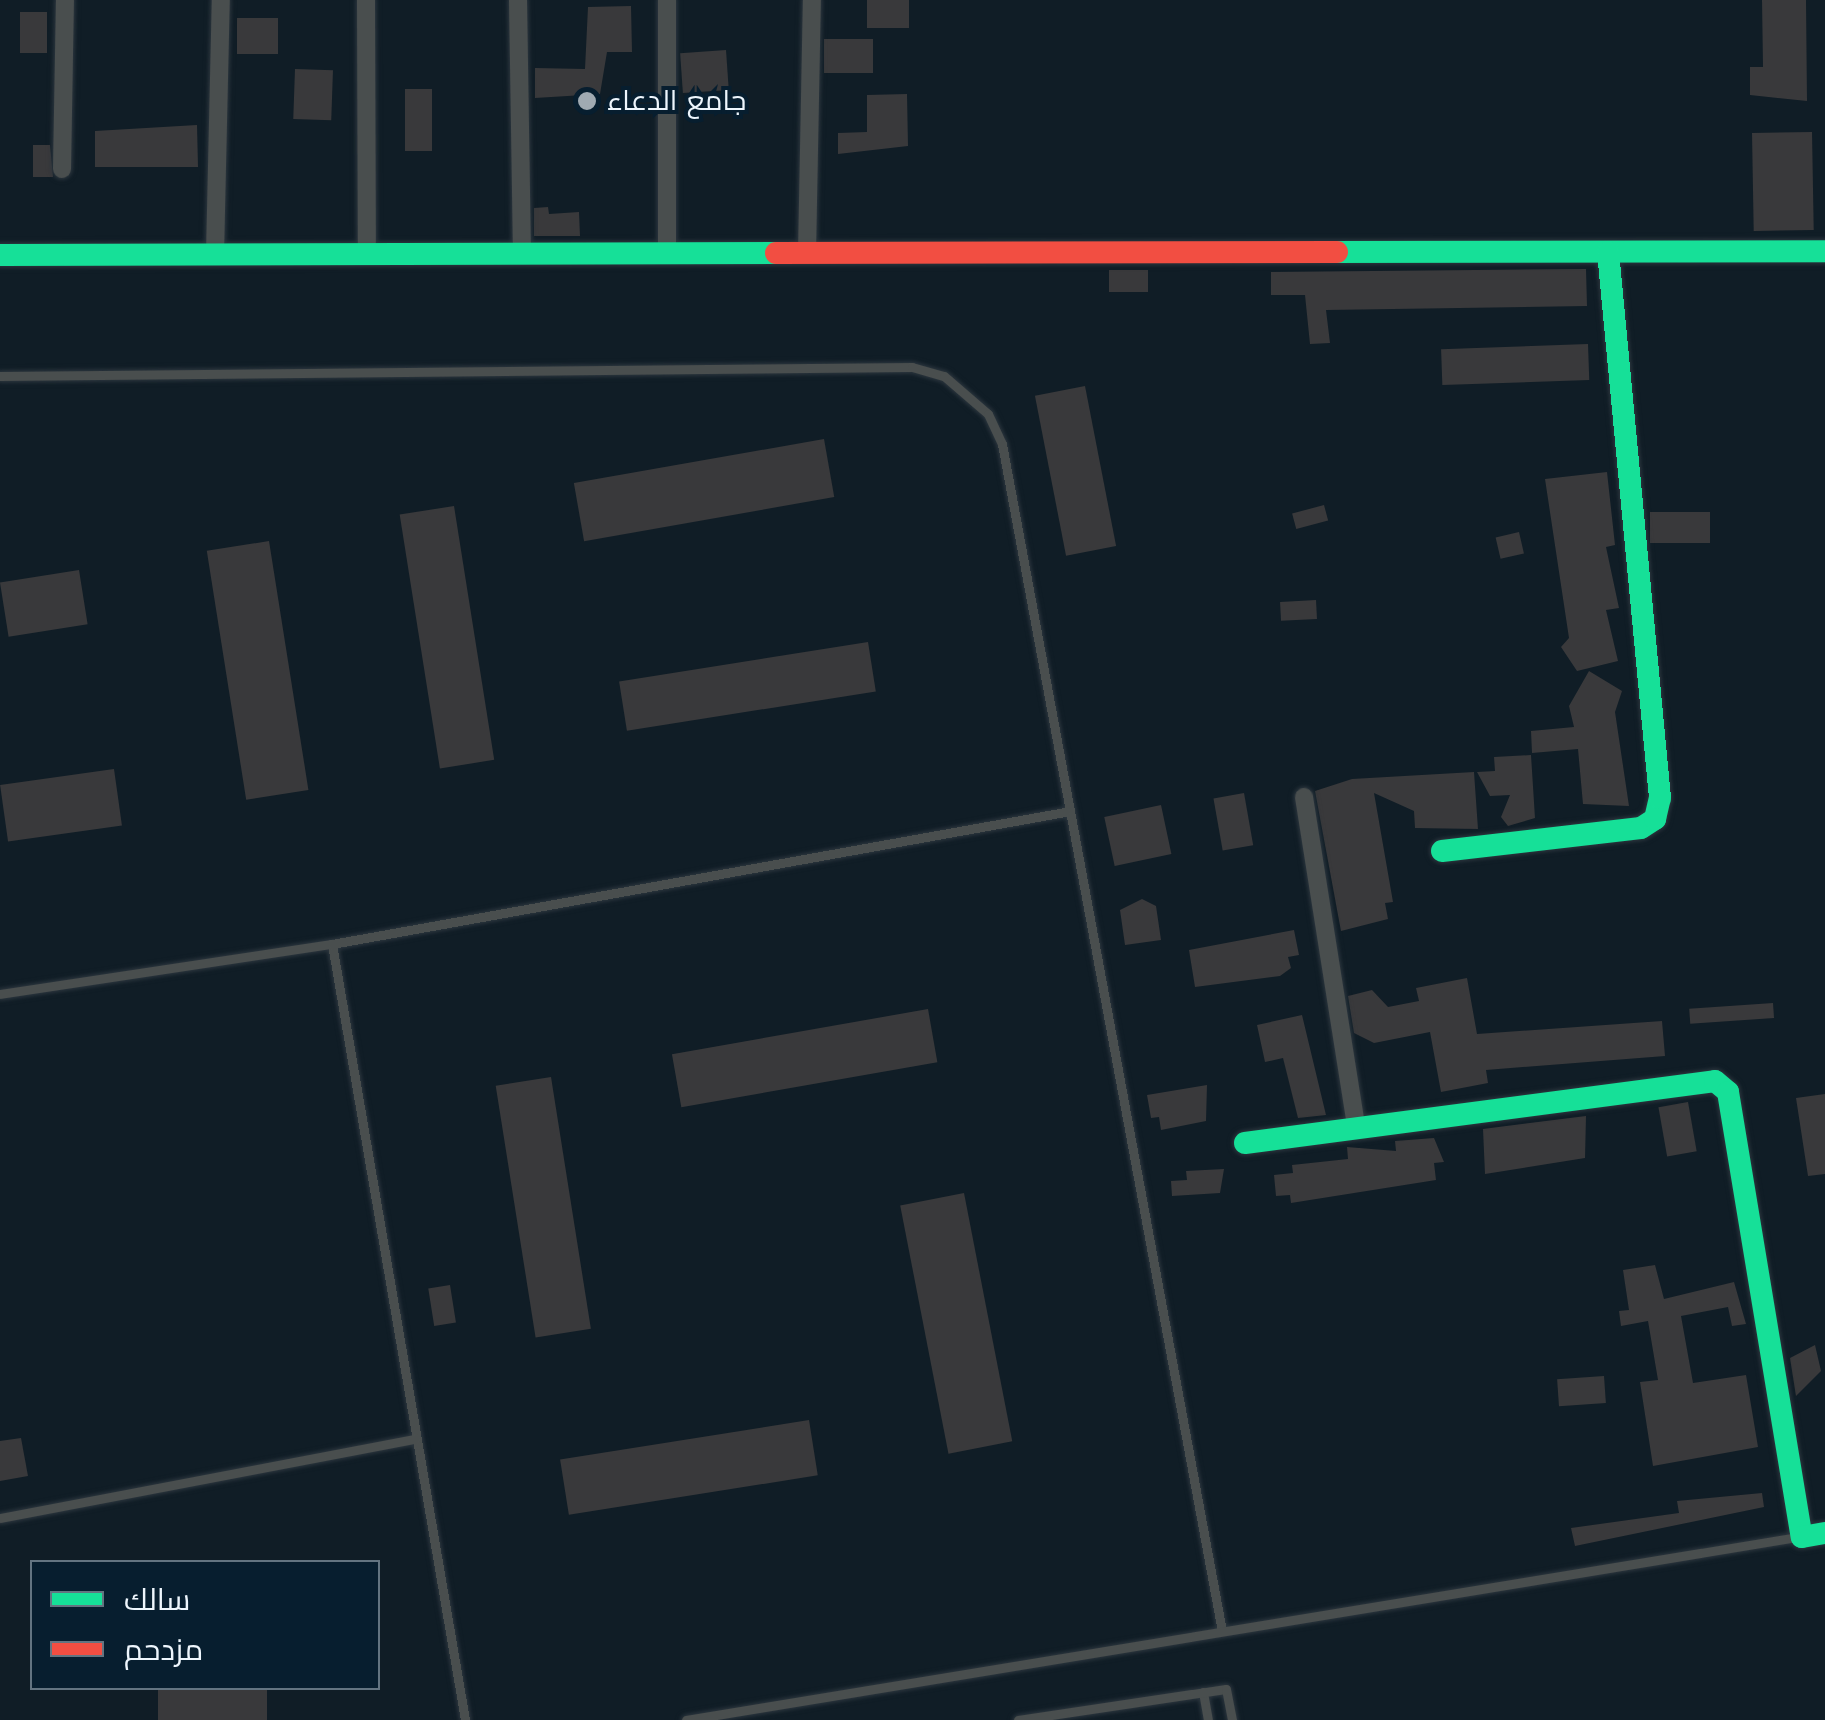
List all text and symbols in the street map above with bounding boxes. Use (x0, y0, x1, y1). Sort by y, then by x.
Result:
place label: جامع الدعاء (607, 84, 746, 118)
marker: جامع الدعاء (576, 90, 598, 112)
legend (30, 1560, 380, 1690)
text: سالك (124, 1582, 190, 1617)
text: مزدحم (124, 1632, 203, 1667)

